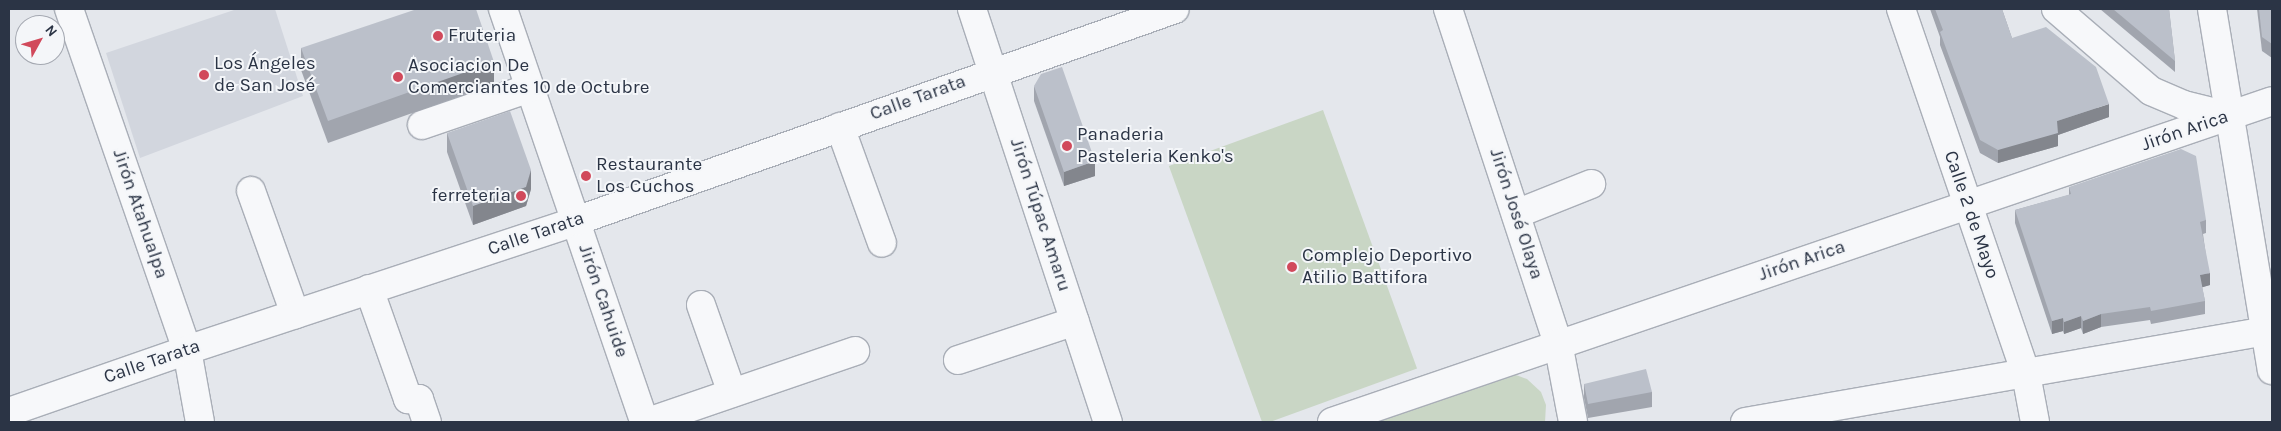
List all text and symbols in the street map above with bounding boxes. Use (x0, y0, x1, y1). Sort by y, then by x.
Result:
north arrow (15, 15, 65, 65)
text: N (41, 22, 61, 40)
place label: Fruteria (448, 25, 516, 47)
marker: Fruteria (432, 30, 444, 42)
place label: Los Ángeles de San José (214, 53, 316, 97)
place label: Asociacion De Comerciantes 10 de Octubre (408, 55, 649, 99)
marker: Los Ángeles de San José (198, 69, 210, 81)
street label: Calle Tarata (867, 70, 969, 126)
marker: Asociacion De Comerciantes 10 de Octubre (392, 71, 404, 83)
street label: Jirón Arica (2139, 106, 2231, 156)
place label: Panaderia Pasteleria Kenko's (1077, 124, 1234, 168)
street label: Jirón Túpac Amaru (1004, 136, 1076, 294)
marker: Panaderia Pasteleria Kenko's (1061, 140, 1073, 152)
street label: Jirón Atahualpa (107, 146, 173, 282)
street label: Jirón José Olaya (1484, 146, 1548, 282)
street label: Calle 2 de Mayo (1938, 148, 2004, 282)
place label: Restaurante Los Cuchos (596, 154, 702, 198)
marker: Restaurante Los Cuchos (580, 170, 592, 182)
place label: ferreteria (431, 185, 511, 207)
marker: ferreteria (515, 190, 527, 202)
street label: Calle Tarata (485, 207, 587, 261)
street label: Jirón Arica (1756, 236, 1848, 286)
street label: Jirón Cahuide (573, 241, 633, 361)
place label: Complejo Deportivo Atilio Battifora (1302, 245, 1472, 289)
marker: Complejo Deportivo Atilio Battifora (1286, 261, 1298, 273)
street label: Calle Tarata (101, 335, 203, 389)

